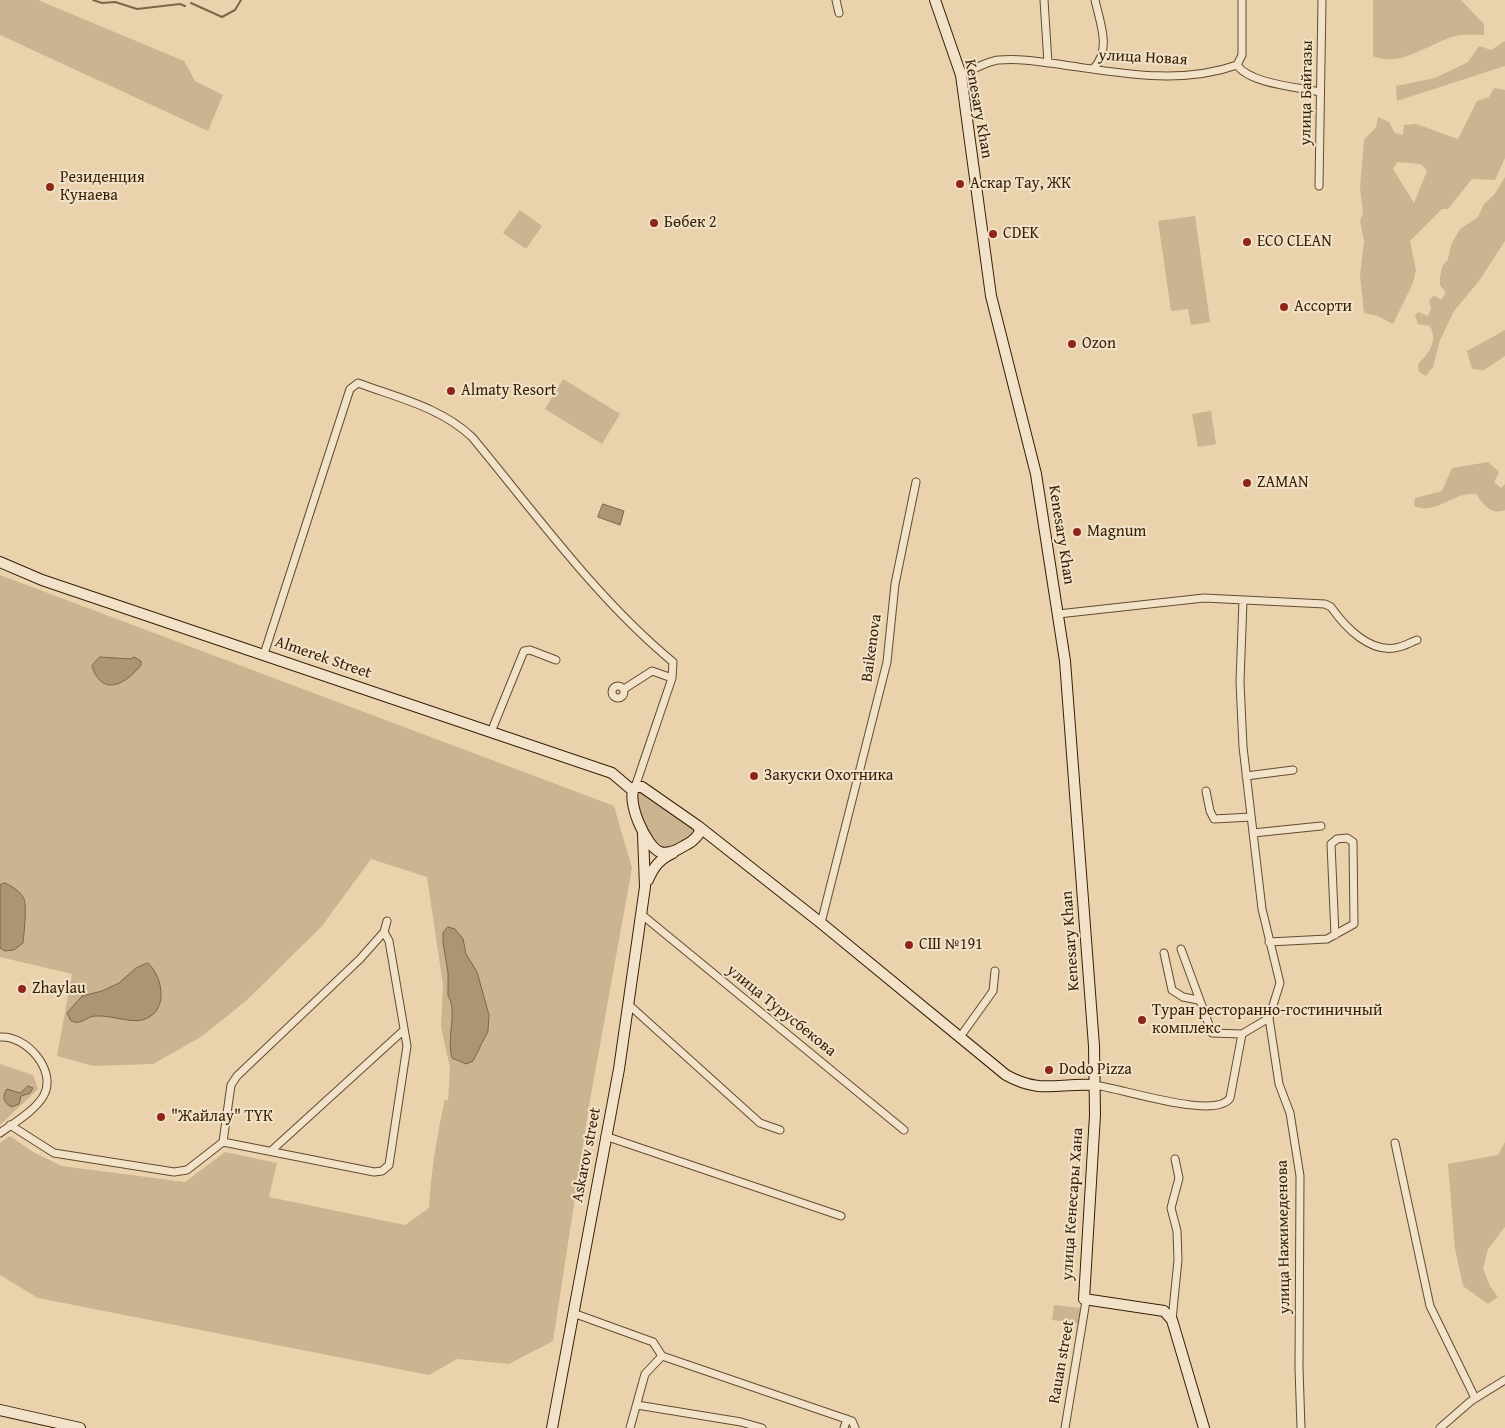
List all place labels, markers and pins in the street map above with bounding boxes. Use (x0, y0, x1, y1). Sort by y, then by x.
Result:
place label: Резиденция Кунаева (60, 168, 145, 206)
place label: Аскар Тау, ЖК (970, 174, 1071, 194)
marker: Аскар Тау, ЖК (954, 178, 966, 190)
marker: Резиденция Кунаева (44, 181, 56, 193)
place label: Бөбек 2 (664, 213, 717, 233)
marker: Бөбек 2 (648, 217, 660, 229)
place label: CDEK (1003, 224, 1039, 244)
marker: CDEK (987, 228, 999, 240)
place label: ECO CLEAN (1257, 232, 1332, 252)
marker: ECO CLEAN (1241, 236, 1253, 248)
place label: Ассорти (1294, 297, 1352, 317)
marker: Ассорти (1278, 301, 1290, 313)
place label: Ozon (1082, 334, 1116, 354)
marker: Ozon (1066, 338, 1078, 350)
place label: Almaty Resort (461, 381, 556, 401)
marker: Almaty Resort (445, 385, 457, 397)
place label: ZAMAN (1257, 473, 1308, 493)
marker: ZAMAN (1241, 477, 1253, 489)
place label: Magnum (1087, 522, 1146, 542)
marker: Magnum (1071, 526, 1083, 538)
place label: Закуски Охотника (764, 766, 893, 786)
marker: Закуски Охотника (748, 770, 760, 782)
place label: СШ №191 (919, 935, 983, 955)
marker: СШ №191 (903, 939, 915, 951)
place label: Zhaylau (32, 979, 86, 999)
marker: Zhaylau (16, 983, 28, 995)
place label: Туран ресторанно-гостиничный комплекс (1152, 1001, 1382, 1039)
marker: Туран ресторанно-гостиничный комплекс (1136, 1014, 1148, 1026)
place label: Dodo Pizza (1059, 1060, 1132, 1080)
marker: Dodo Pizza (1043, 1064, 1055, 1076)
place label: "Жайлау" ТҮК (171, 1107, 273, 1127)
marker: "Жайлау" ТҮК (155, 1111, 167, 1123)

